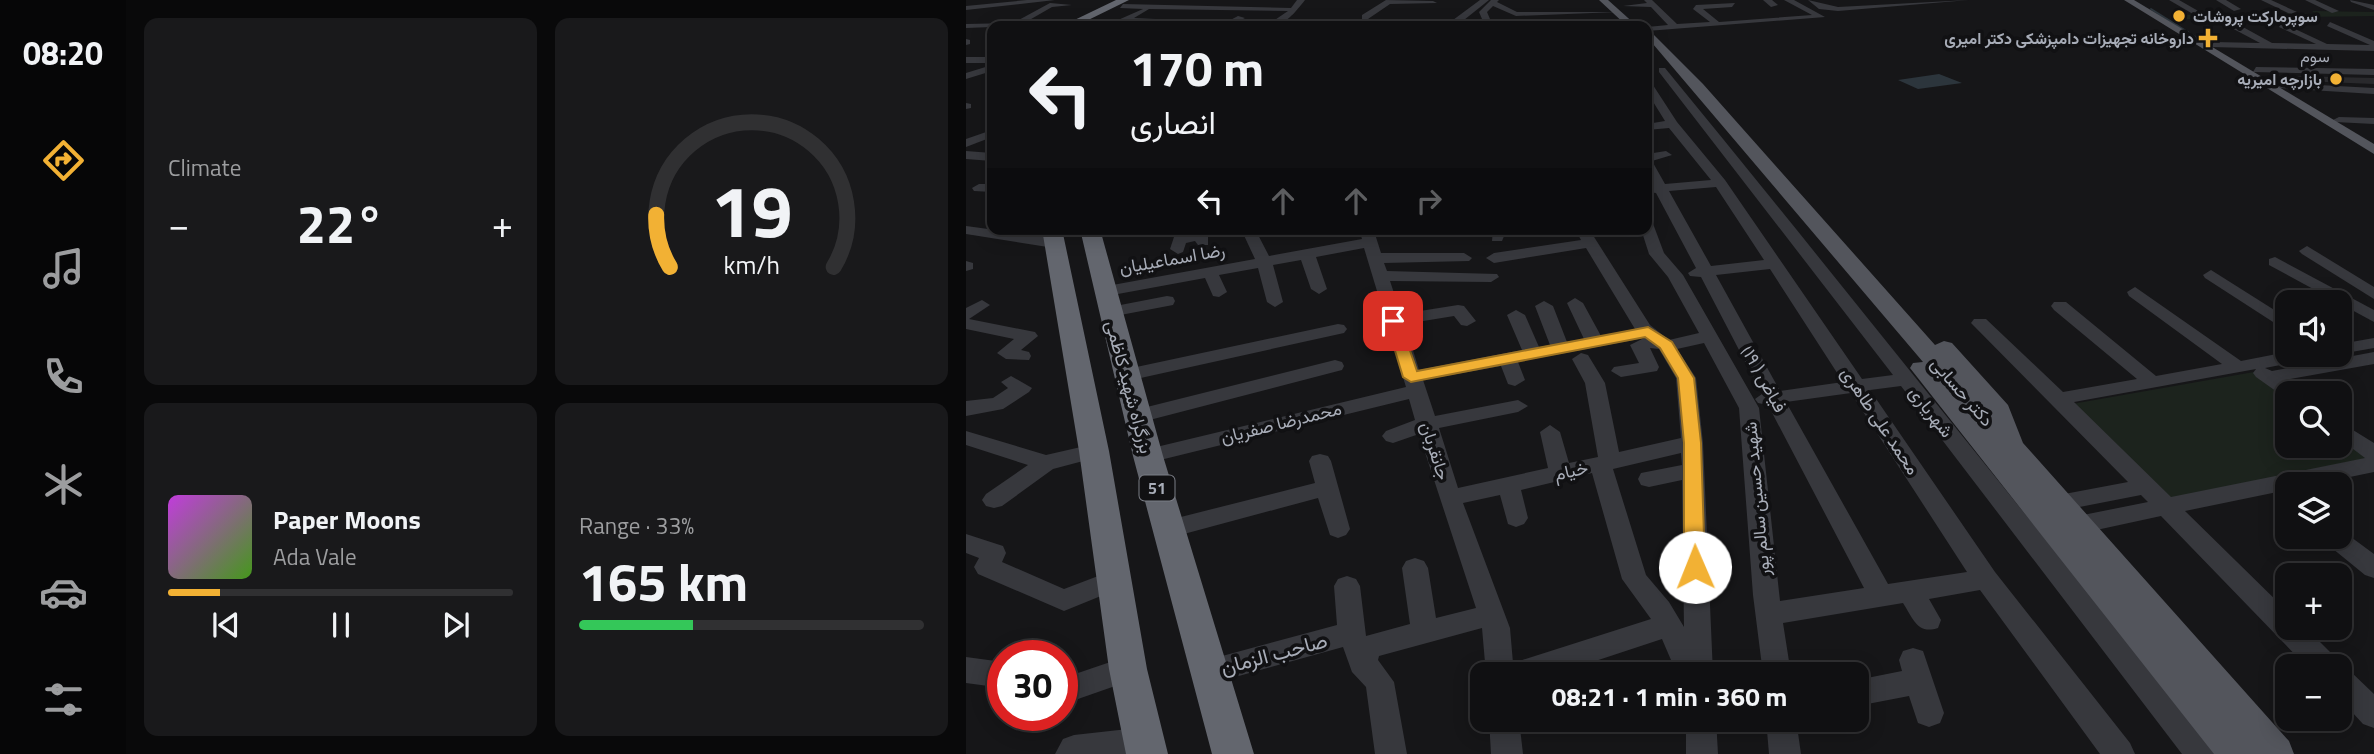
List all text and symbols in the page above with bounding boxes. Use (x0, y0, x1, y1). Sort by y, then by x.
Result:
place label: سوپرمارکت پروشات (2193, 4, 2318, 28)
marker: سوپرمارکت پروشات (2171, 8, 2187, 24)
place label: داروخانه تجهیزات دامپزشکی دکتر امیری (1944, 26, 2194, 50)
text: 08:20 (23, 29, 103, 77)
text: 170 m (1130, 30, 1264, 105)
marker: داروخانه تجهیزات دامپزشکی دکتر امیری (2200, 30, 2216, 46)
street label: سوم (2300, 44, 2330, 68)
icon: left (1015, 49, 1106, 140)
place label: بازارچه امیریه (2237, 67, 2322, 91)
marker: بازارچه امیریه (2328, 71, 2344, 87)
text: انصاری (1130, 98, 1216, 146)
icon: directions (39, 136, 88, 185)
text: Climate (168, 150, 241, 185)
text: 19 (711, 156, 792, 266)
icon: left (1191, 182, 1229, 220)
icon: ahead (1264, 182, 1302, 220)
icon: ahead (1337, 182, 1375, 220)
icon: right (1410, 182, 1448, 220)
text: 22° (297, 184, 384, 263)
text: − (168, 195, 189, 253)
text: + (492, 195, 513, 253)
street label: رضا اسماعیلیان (1117, 236, 1227, 281)
icon: music (39, 244, 88, 293)
text: km/h (723, 246, 780, 284)
map controls (2275, 290, 2352, 731)
button: sound (2275, 290, 2352, 367)
pin (1363, 291, 1423, 351)
icon: arrive (1374, 302, 1412, 340)
street label: بزرگراه شهید کاظمی (1099, 317, 1160, 456)
street label: فیاض ( ۱۹) (1735, 340, 1794, 417)
street label: دکتر حسابی (1925, 351, 2000, 432)
icon: phone (39, 352, 88, 401)
street label: محمد علی طاهری (1834, 361, 1927, 480)
street label: شهریاری (1903, 380, 1960, 443)
button: search (2275, 381, 2352, 458)
street label: محمدرضا صفریان (1218, 394, 1344, 451)
street label: جانقربان (1413, 418, 1458, 483)
street label: شهید حسین سالم پور (1736, 421, 1777, 578)
street label: خیام (1551, 454, 1590, 487)
icon: climate (39, 460, 88, 509)
button: layers (2275, 472, 2352, 549)
road number: 51 (1140, 475, 1174, 500)
text: Paper Moons (273, 500, 421, 539)
text: Range · 33% (579, 508, 694, 543)
position arrow (1658, 530, 1732, 604)
text: Ada Vale (273, 539, 357, 574)
text: 165 km (579, 542, 748, 621)
button: + (2275, 563, 2352, 640)
icon: car (39, 568, 88, 617)
icon: previous (207, 606, 245, 644)
icon: pause (322, 606, 360, 644)
icon: next (437, 606, 475, 644)
street label: صاحب الزمان (1217, 623, 1331, 683)
speed limit sign: 30 (987, 640, 1078, 731)
button: − (2275, 654, 2352, 731)
icon: filters (39, 675, 88, 724)
text: 08:21 · 1 min · 360 m (1552, 677, 1787, 716)

